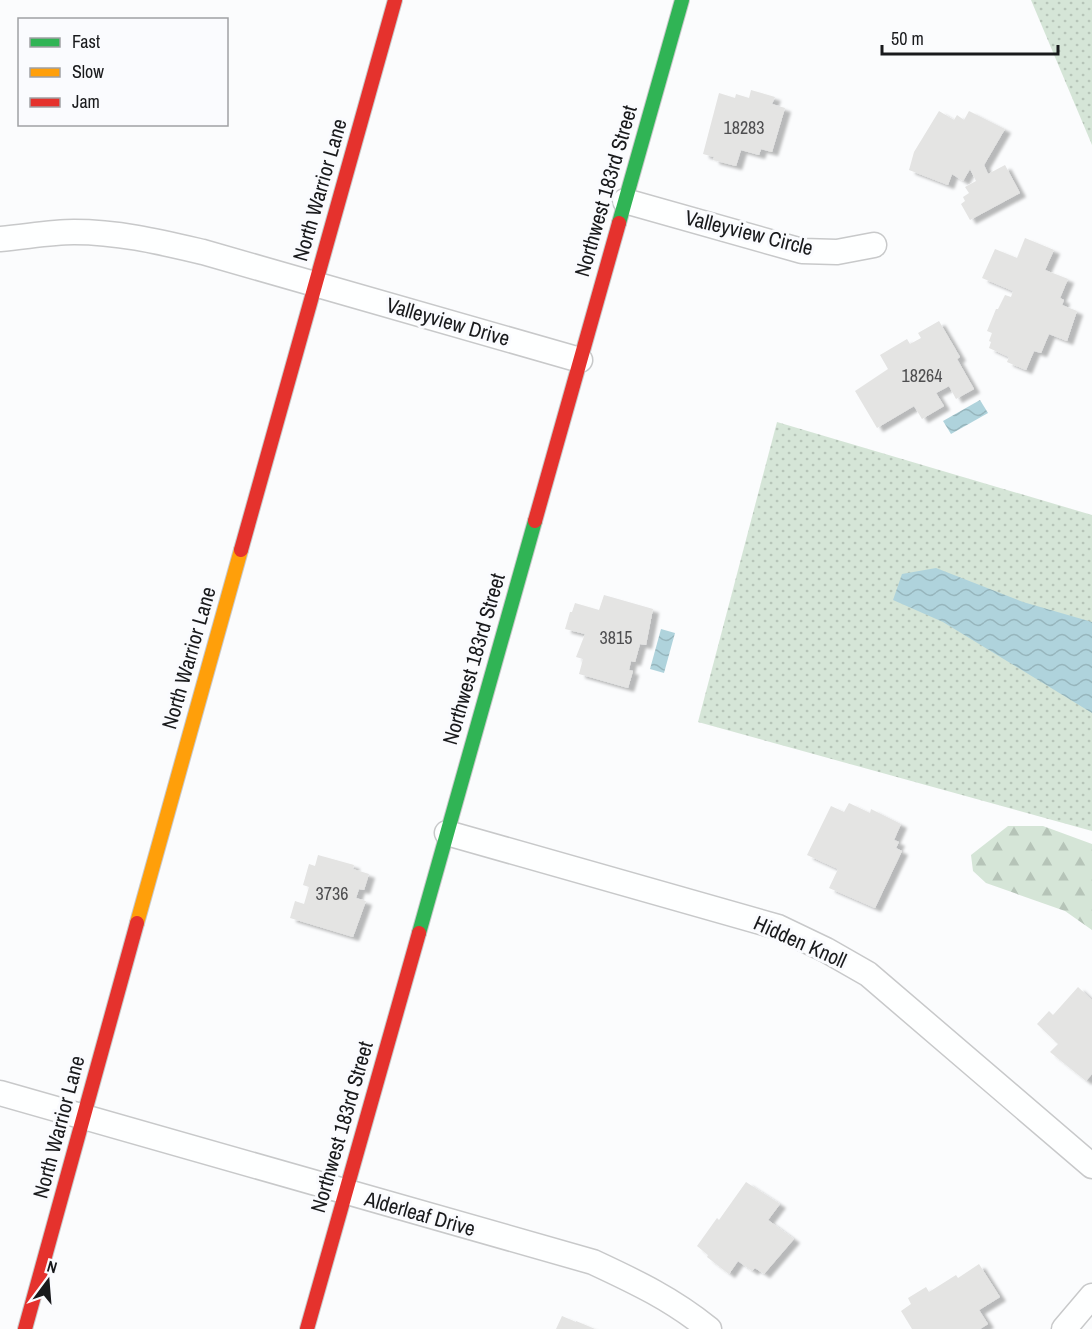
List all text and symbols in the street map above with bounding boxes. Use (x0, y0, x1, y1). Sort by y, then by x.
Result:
legend (18, 18, 228, 126)
scale bar (882, 18, 1058, 56)
text: 50 m (891, 26, 924, 51)
text: Fast (72, 29, 100, 54)
text: Slow (72, 59, 104, 84)
text: Jam (72, 89, 100, 114)
street label: Northwest 183rd Street (567, 102, 644, 280)
street label: North Warrior Lane (285, 115, 354, 264)
house number: 18283 (723, 115, 765, 140)
street label: Valleyview Circle (682, 203, 816, 262)
street label: Valleyview Drive (383, 290, 513, 353)
house number: 18264 (901, 363, 943, 388)
street label: Northwest 183rd Street (435, 570, 512, 748)
street label: North Warrior Lane (154, 583, 223, 732)
house number: 3815 (600, 625, 632, 650)
house number: 3736 (316, 881, 348, 906)
street label: Hidden Knoll (749, 908, 851, 975)
street label: Northwest 183rd Street (303, 1038, 380, 1216)
street label: North Warrior Lane (26, 1052, 92, 1201)
street label: Alderleaf Drive (360, 1184, 479, 1243)
north arrow (18, 1251, 78, 1311)
text: N (45, 1255, 60, 1278)

